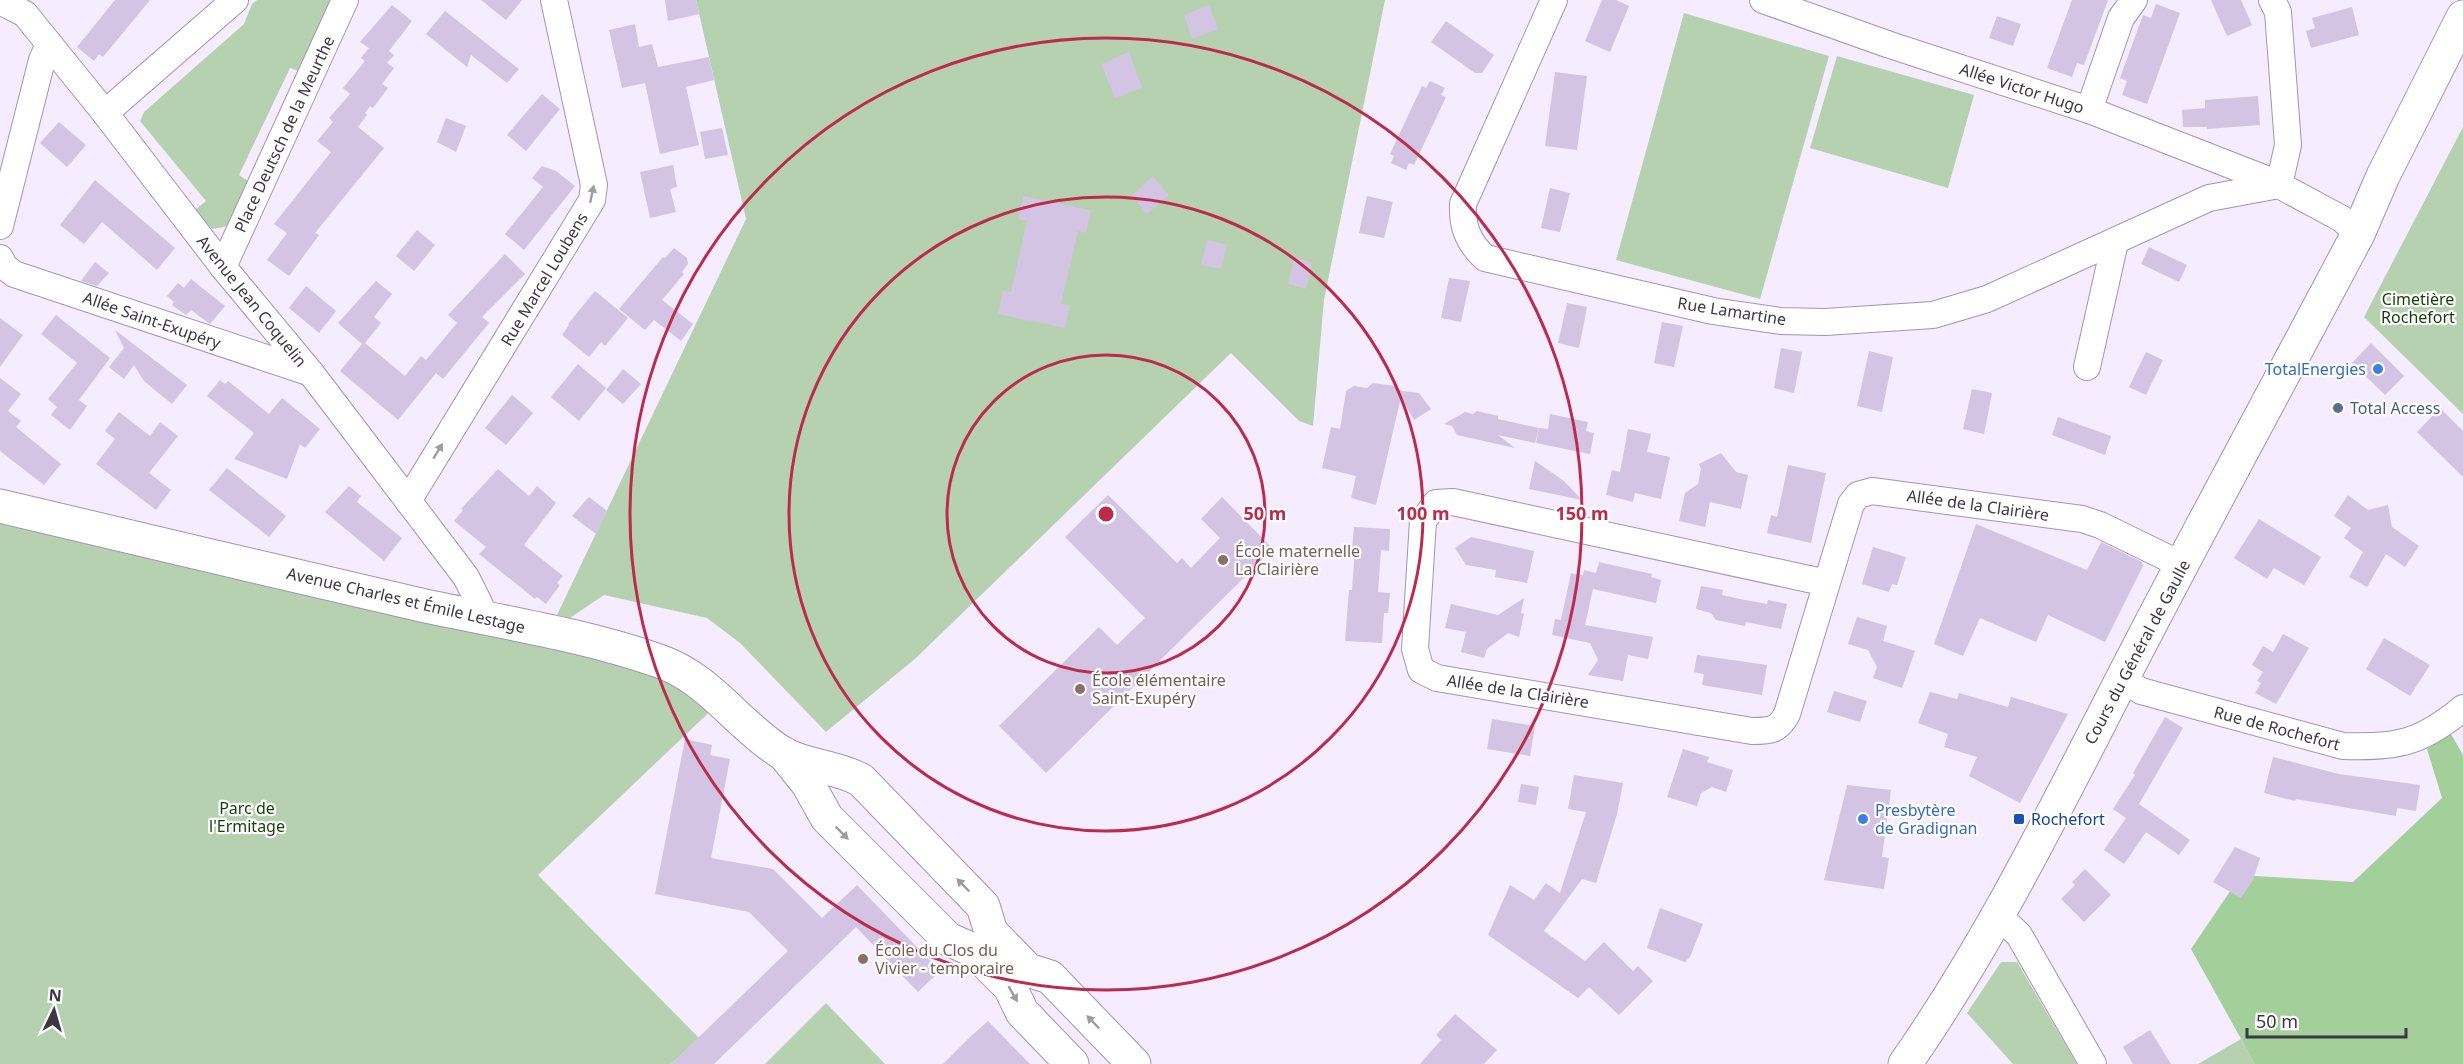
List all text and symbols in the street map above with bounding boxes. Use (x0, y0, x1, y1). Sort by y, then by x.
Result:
street label: Place Deutsch de la Meurthe (229, 32, 339, 236)
street label: Allée Victor Hugo (1957, 58, 2087, 118)
one-way arrow (588, 184, 597, 203)
street label: Rue Marcel Loubens (495, 208, 593, 350)
street label: Avenue Jean Coquelin (192, 231, 312, 371)
street label: Allée Saint-Exupéry (80, 286, 225, 354)
park label: Cimetière Rochefort (2381, 288, 2455, 328)
street label: Rue Lamartine (1676, 292, 1788, 330)
place label: TotalEnergies (2265, 358, 2366, 380)
marker: TotalEnergies (2371, 362, 2385, 376)
place label: Total Access (2350, 397, 2440, 419)
marker: Total Access (2331, 401, 2345, 415)
one-way arrow (433, 443, 444, 459)
street label: Allée de la Clairière (1905, 484, 2051, 526)
text: 50 m (1244, 501, 1286, 525)
text: 100 m (1396, 501, 1450, 525)
text: 150 m (1555, 501, 1609, 525)
centre of rings (1096, 504, 1116, 524)
place label: École maternelle La Clairière (1235, 540, 1360, 580)
marker: École maternelle La Clairière (1216, 553, 1230, 567)
street label: Cours du Général de Gaulle (2079, 556, 2195, 748)
street label: Avenue Charles et Émile Lestage (285, 562, 527, 638)
place label: École élémentaire Saint-Exupéry (1092, 669, 1226, 709)
street label: Allée de la Clairière (1445, 669, 1591, 713)
marker: École élémentaire Saint-Exupéry (1073, 682, 1087, 696)
street label: Rue de Rochefort (2211, 701, 2343, 755)
park label: Parc de l'Ermitage (209, 797, 285, 837)
place label: Presbytère de Gradignan (1875, 799, 1978, 839)
place label: Rochefort (2031, 808, 2105, 830)
marker: Presbytère de Gradignan (1856, 812, 1870, 826)
marker: Rochefort (2012, 812, 2026, 826)
one-way arrow (834, 826, 848, 840)
one-way arrow (956, 878, 970, 892)
place label: École du Clos du Vivier - temporaire (875, 939, 1014, 979)
marker: École du Clos du Vivier - temporaire (856, 952, 870, 966)
north arrow (24, 980, 84, 1040)
text: N (48, 984, 63, 1007)
one-way arrow (1008, 986, 1018, 1003)
scale bar (2247, 1001, 2406, 1039)
text: 50 m (2256, 1009, 2298, 1033)
one-way arrow (1087, 1015, 1101, 1029)

